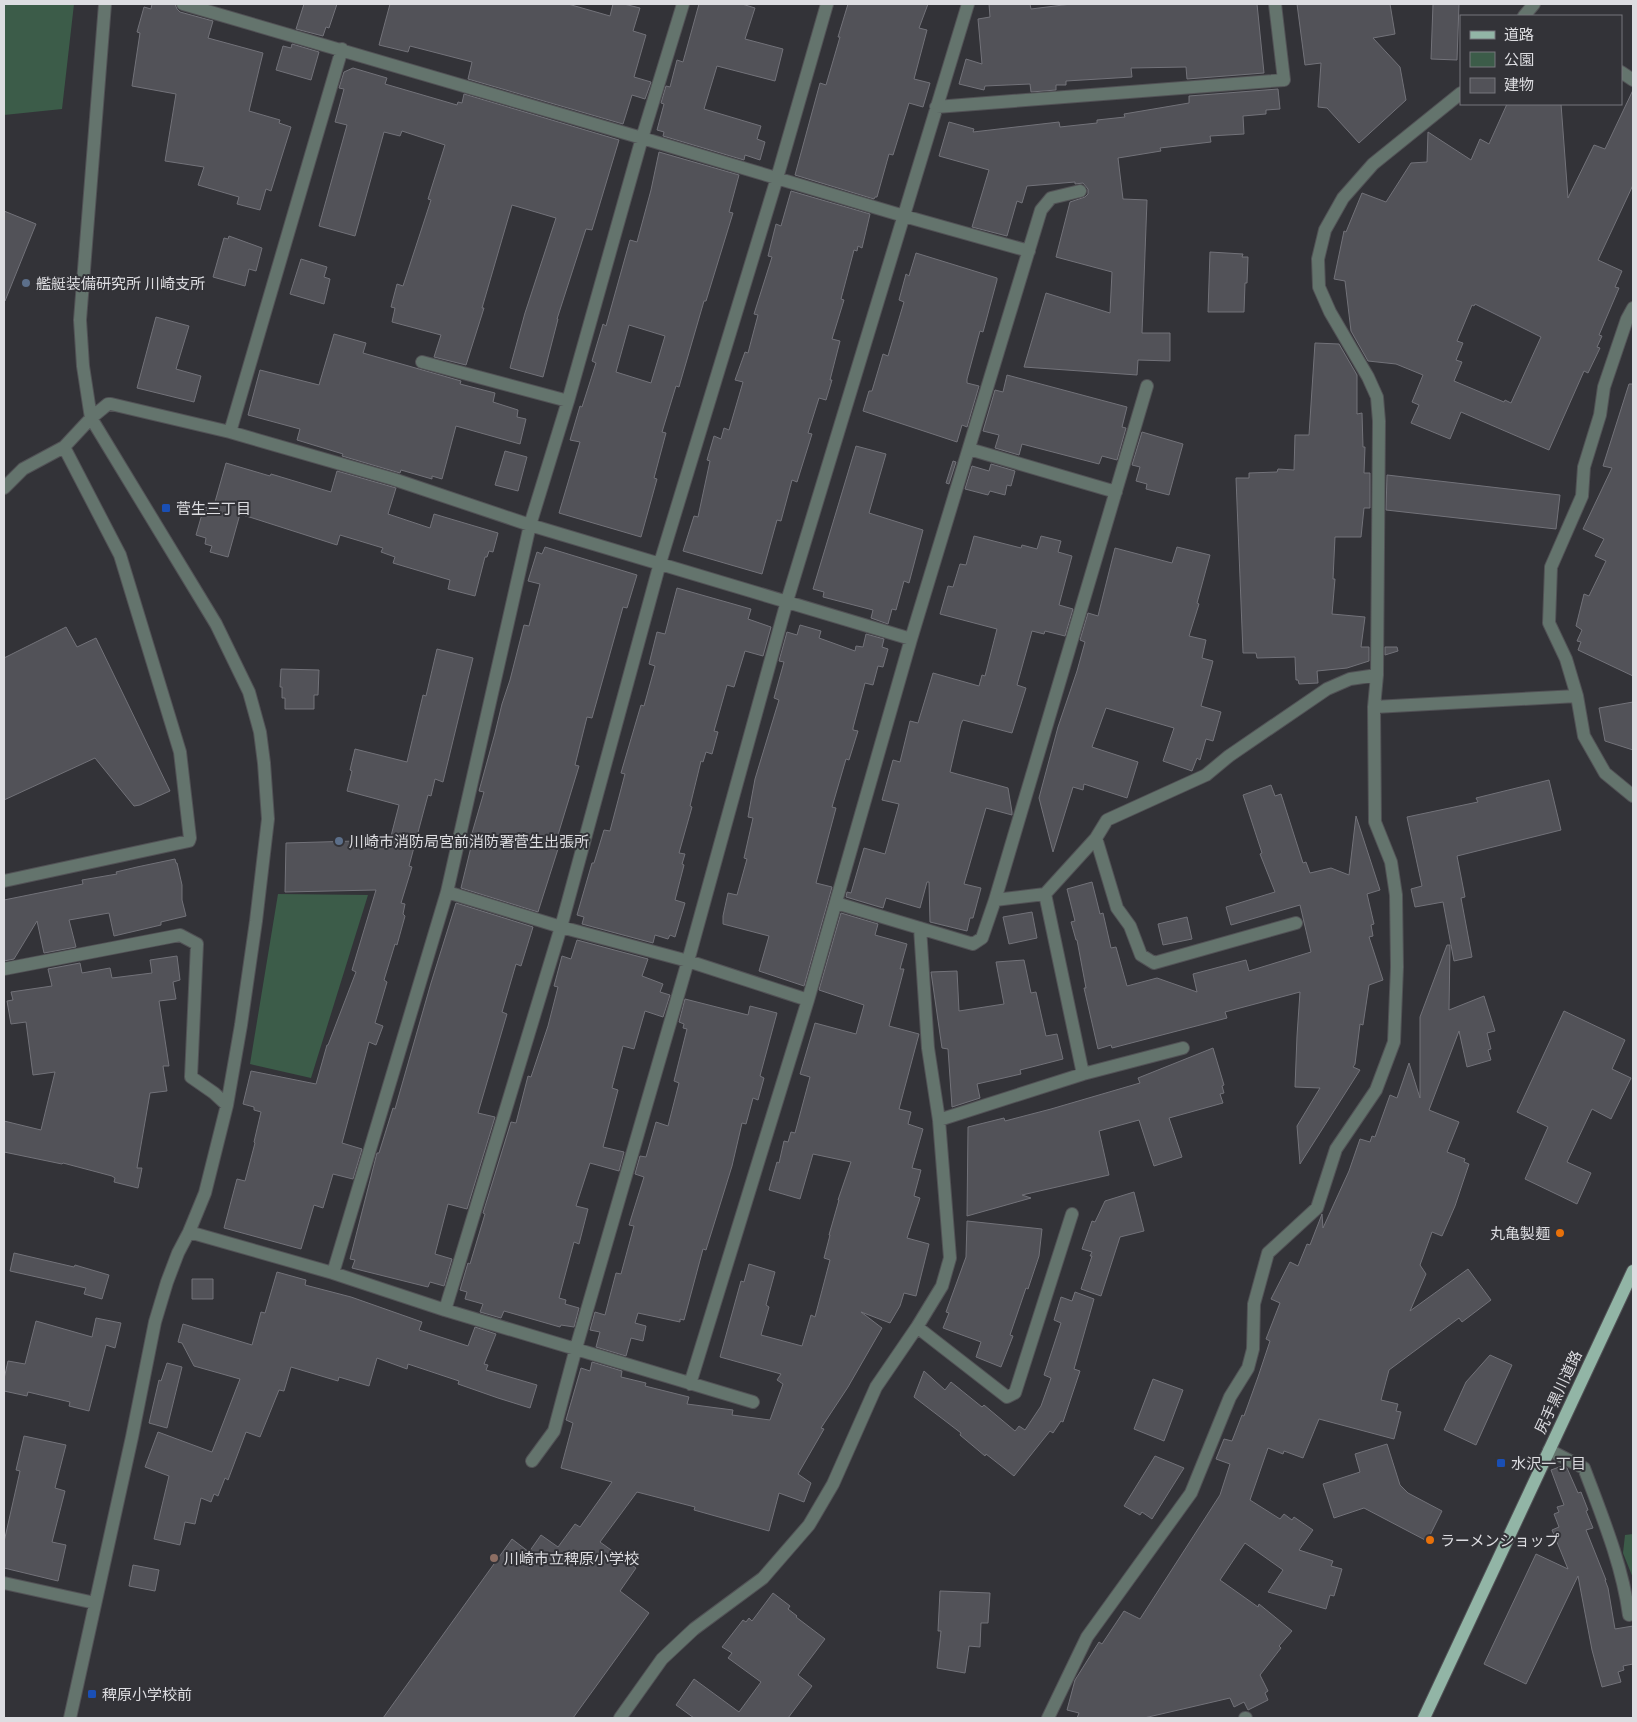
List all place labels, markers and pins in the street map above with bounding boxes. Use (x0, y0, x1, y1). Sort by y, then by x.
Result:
place label: 艦艇装備研究所 川崎支所 (36, 273, 205, 294)
marker: 艦艇装備研究所 川崎支所 (20, 277, 32, 289)
place label: 菅生三丁目 (176, 498, 251, 519)
marker: 菅生三丁目 (160, 502, 172, 514)
place label: 川崎市消防局宮前消防署菅生出張所 (349, 831, 589, 852)
marker: 川崎市消防局宮前消防署菅生出張所 (333, 835, 345, 847)
place label: 丸亀製麺 (1490, 1223, 1550, 1244)
marker: 丸亀製麺 (1554, 1227, 1566, 1239)
place label: 水沢一丁目 (1511, 1453, 1586, 1474)
marker: 水沢一丁目 (1495, 1457, 1507, 1469)
place label: ラーメンショップ (1440, 1530, 1559, 1551)
marker: ラーメンショップ (1424, 1534, 1436, 1546)
place label: 川崎市立稗原小学校 (504, 1548, 639, 1569)
marker: 川崎市立稗原小学校 (488, 1552, 500, 1564)
place label: 稗原小学校前 (102, 1684, 192, 1705)
marker: 稗原小学校前 (86, 1688, 98, 1700)

